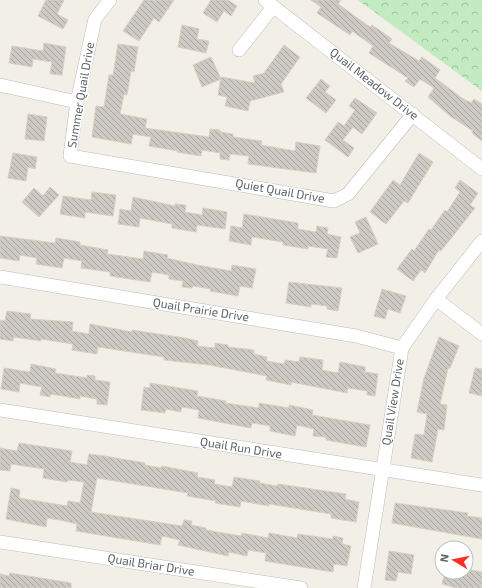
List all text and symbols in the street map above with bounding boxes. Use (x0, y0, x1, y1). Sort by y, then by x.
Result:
street label: Summer Quail Drive (64, 41, 97, 149)
street label: Quail Meadow Drive (327, 44, 422, 123)
street label: Quiet Quail Drive (234, 175, 326, 206)
street label: Quail Prairie Drive (152, 294, 250, 325)
street label: Quail View Drive (378, 357, 407, 446)
street label: Quail Run Drive (199, 434, 283, 461)
north arrow (434, 540, 474, 580)
street label: Quail Briar Drive (106, 550, 196, 579)
text: N (437, 553, 451, 563)

